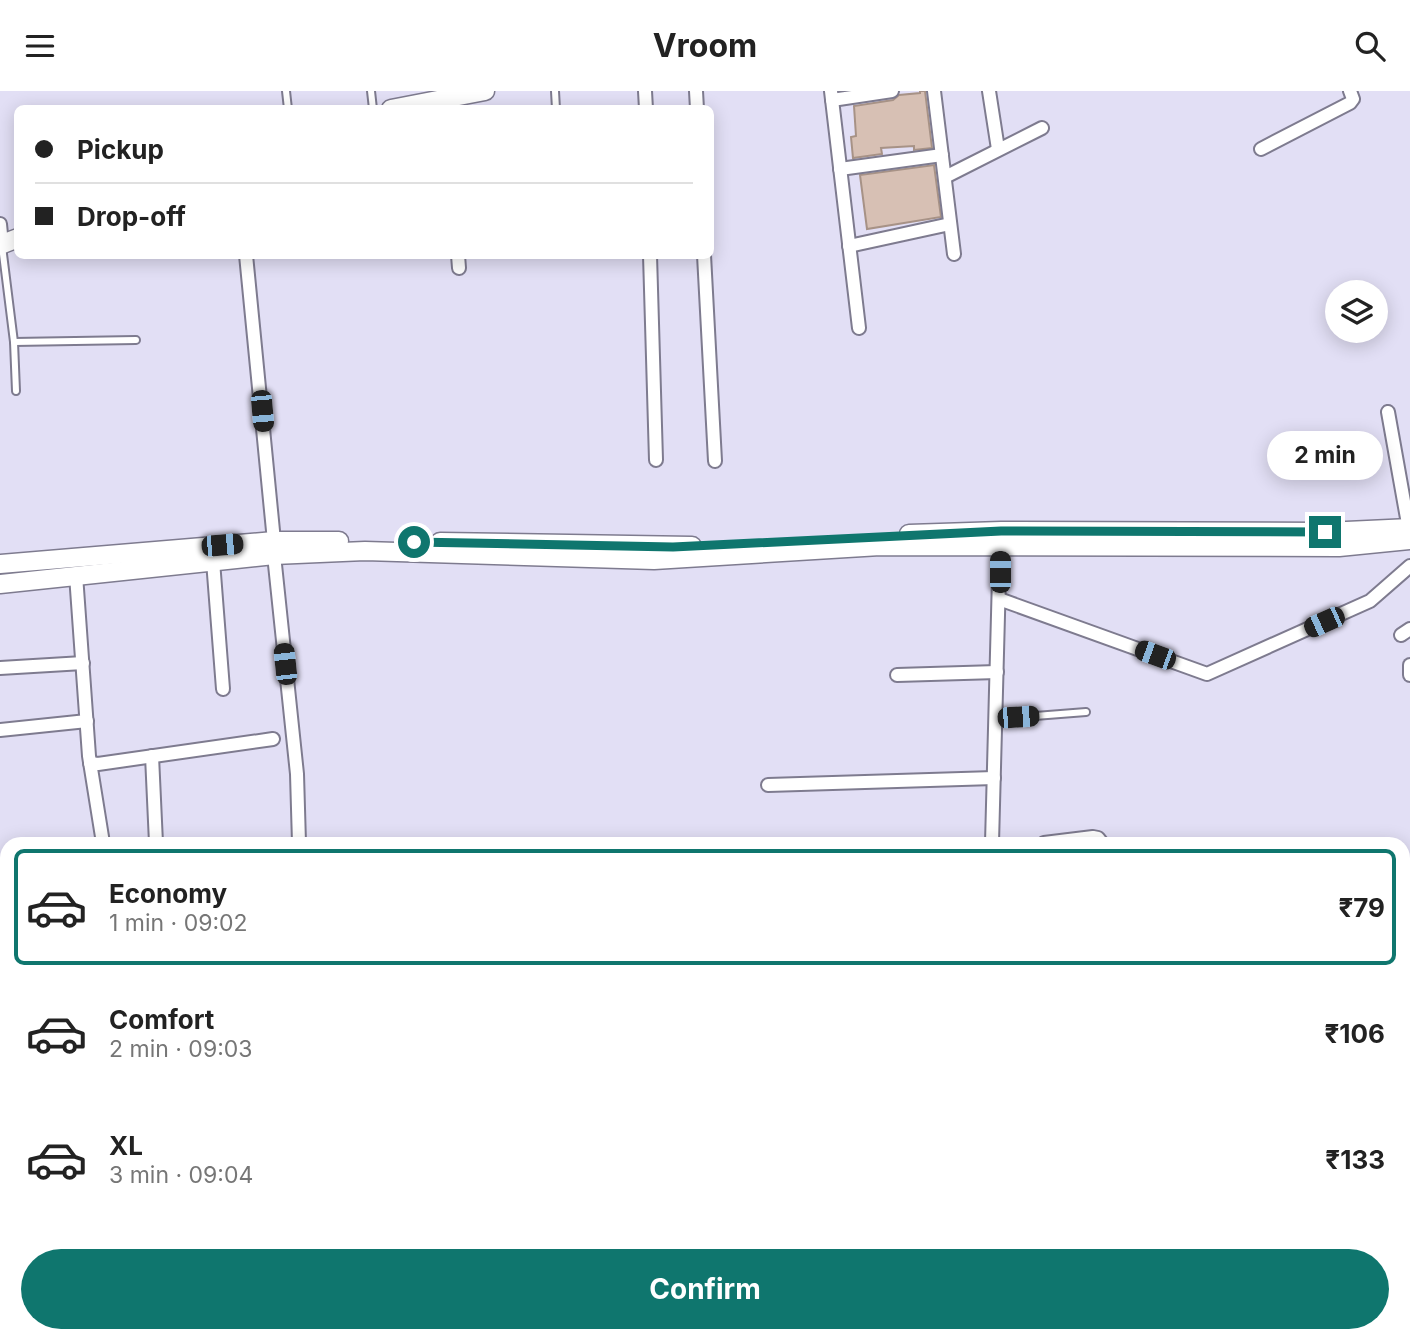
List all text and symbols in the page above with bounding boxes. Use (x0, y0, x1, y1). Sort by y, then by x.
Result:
text: Vroom (653, 26, 757, 65)
icon: menu (21, 27, 59, 65)
icon: search (1351, 27, 1389, 65)
text: Pickup (77, 134, 164, 165)
text: Drop-off (77, 201, 186, 232)
map controls (1325, 280, 1388, 343)
button: layers (1325, 280, 1388, 343)
car (250, 389, 275, 433)
callout: 2 min (1267, 431, 1383, 479)
text: 2 min (1294, 441, 1356, 469)
route end (1309, 516, 1341, 548)
route start (398, 526, 430, 558)
car (201, 533, 244, 557)
car (990, 551, 1011, 593)
car (1301, 604, 1348, 640)
car (1132, 638, 1179, 672)
car (273, 642, 298, 686)
car (997, 705, 1040, 729)
icon: car (25, 876, 88, 939)
text: Economy (109, 878, 227, 909)
text: ₹79 (1338, 892, 1385, 923)
text: 1 min · 09:02 (109, 909, 248, 937)
icon: car (25, 1002, 88, 1065)
text: Comfort (109, 1004, 214, 1035)
text: ₹106 (1325, 1018, 1385, 1049)
text: 2 min · 09:03 (109, 1035, 252, 1063)
icon: car (25, 1128, 88, 1191)
text: XL (109, 1130, 143, 1161)
text: ₹133 (1325, 1144, 1385, 1175)
text: 3 min · 09:04 (109, 1161, 253, 1189)
button: Confirm (21, 1249, 1389, 1329)

